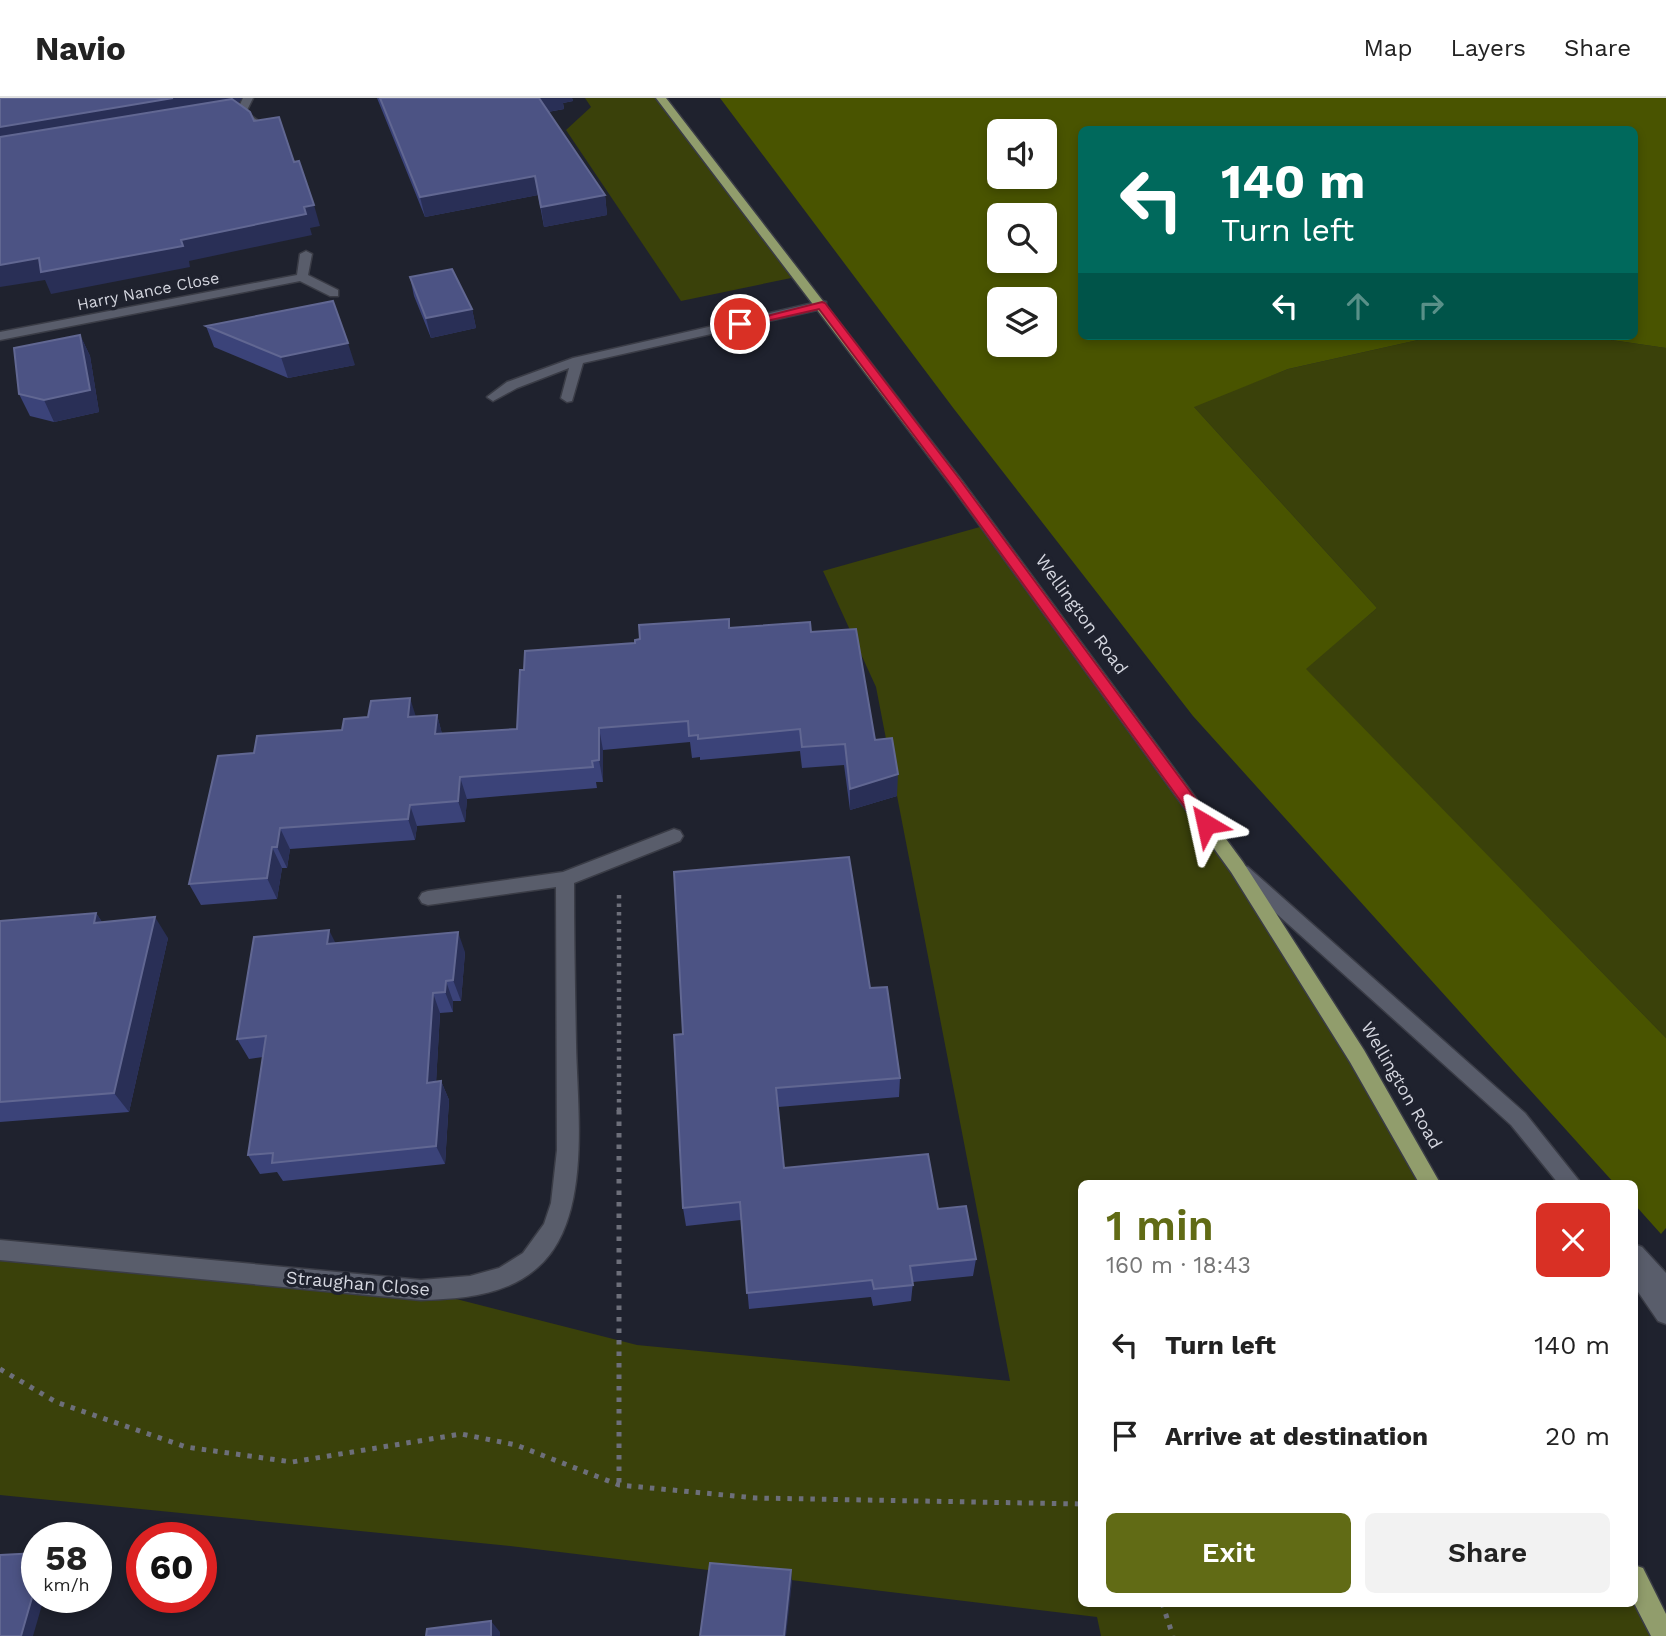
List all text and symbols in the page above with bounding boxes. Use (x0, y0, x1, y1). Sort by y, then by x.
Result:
text: Navio (35, 29, 126, 68)
text: Map (1364, 34, 1412, 62)
text: Layers (1450, 34, 1526, 62)
text: Share (1564, 34, 1631, 62)
map controls (987, 119, 1057, 357)
button: sound (987, 119, 1057, 189)
text: 140 m (1221, 152, 1365, 210)
icon: left (1106, 154, 1197, 245)
button: search (987, 203, 1057, 273)
text: Turn left (1221, 211, 1354, 249)
street label: Harry Nance Close (75, 268, 221, 314)
button: layers (987, 287, 1057, 357)
icon: left (1266, 287, 1304, 325)
icon: ahead (1339, 287, 1377, 325)
icon: right (1412, 287, 1450, 325)
pin (710, 294, 770, 354)
icon: arrive (721, 305, 759, 343)
street label: Wellington Road (1031, 550, 1133, 678)
position arrow (1169, 787, 1243, 861)
street label: Wellington Road (1357, 1018, 1447, 1152)
text: 1 min (1106, 1201, 1214, 1250)
button: close (1536, 1203, 1610, 1277)
text: 160 m · 18:43 (1106, 1252, 1251, 1279)
street label: Straughan Close (285, 1266, 431, 1300)
icon: left (1106, 1326, 1144, 1364)
text: Turn left (1165, 1330, 1276, 1360)
text: 140 m (1534, 1330, 1610, 1360)
icon: arrive (1106, 1417, 1144, 1455)
text: Arrive at destination (1165, 1421, 1428, 1451)
text: 20 m (1545, 1421, 1610, 1451)
button: Exit (1106, 1513, 1351, 1593)
button: Share (1365, 1513, 1610, 1593)
speed limit sign: 60 (126, 1522, 217, 1613)
text: 58 (45, 1537, 88, 1579)
text: km/h (43, 1574, 90, 1595)

